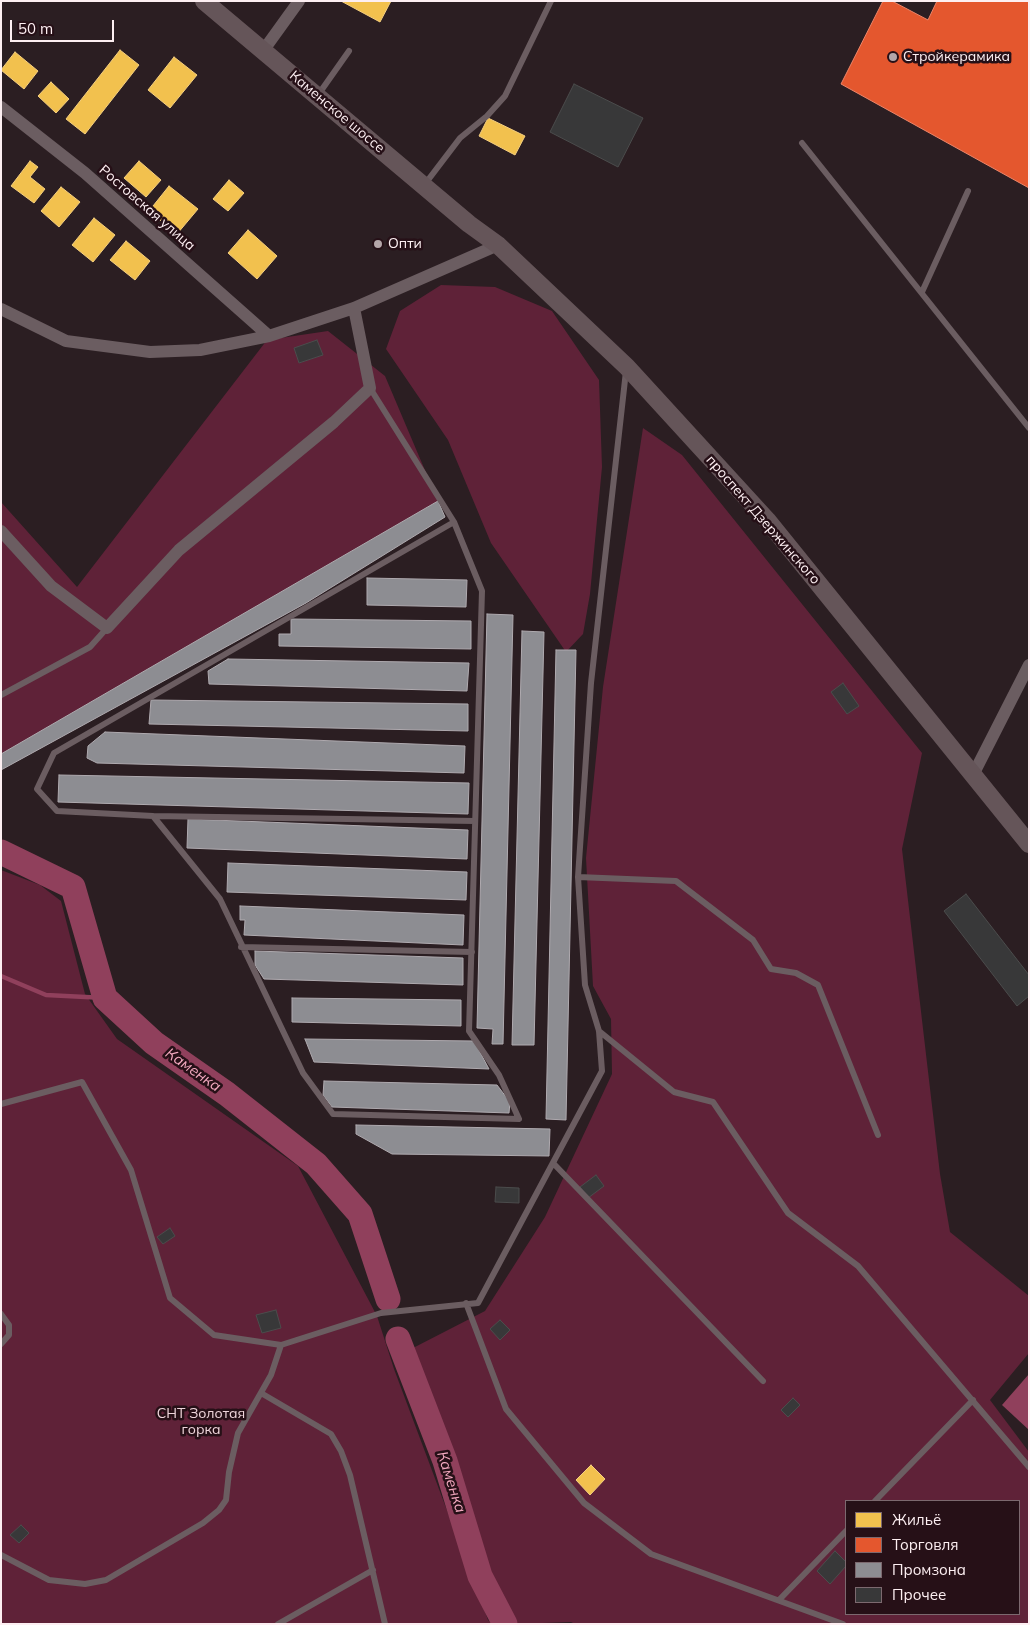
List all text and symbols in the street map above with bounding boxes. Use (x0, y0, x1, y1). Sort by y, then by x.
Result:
scale bar (12, 10, 116, 42)
text: 50 m (18, 19, 53, 38)
place label: Стройкерамика (903, 49, 1010, 65)
marker: Стройкерамика (887, 51, 899, 63)
street label: Каменское шоссе (286, 67, 388, 157)
street label: Ростовская улица (96, 162, 198, 254)
place label: Опти (388, 236, 422, 252)
marker: Опти (372, 238, 384, 250)
street label: проспект Дзержинского (702, 452, 824, 588)
water label: Каменка (162, 1044, 224, 1096)
park label: СНТ Золотая горка (157, 1406, 245, 1438)
water label: Каменка (433, 1449, 469, 1515)
legend (845, 1500, 1020, 1615)
text: Жильё (892, 1510, 941, 1529)
text: Торговля (892, 1535, 959, 1554)
text: Промзона (892, 1560, 966, 1579)
text: Прочее (892, 1585, 946, 1604)

